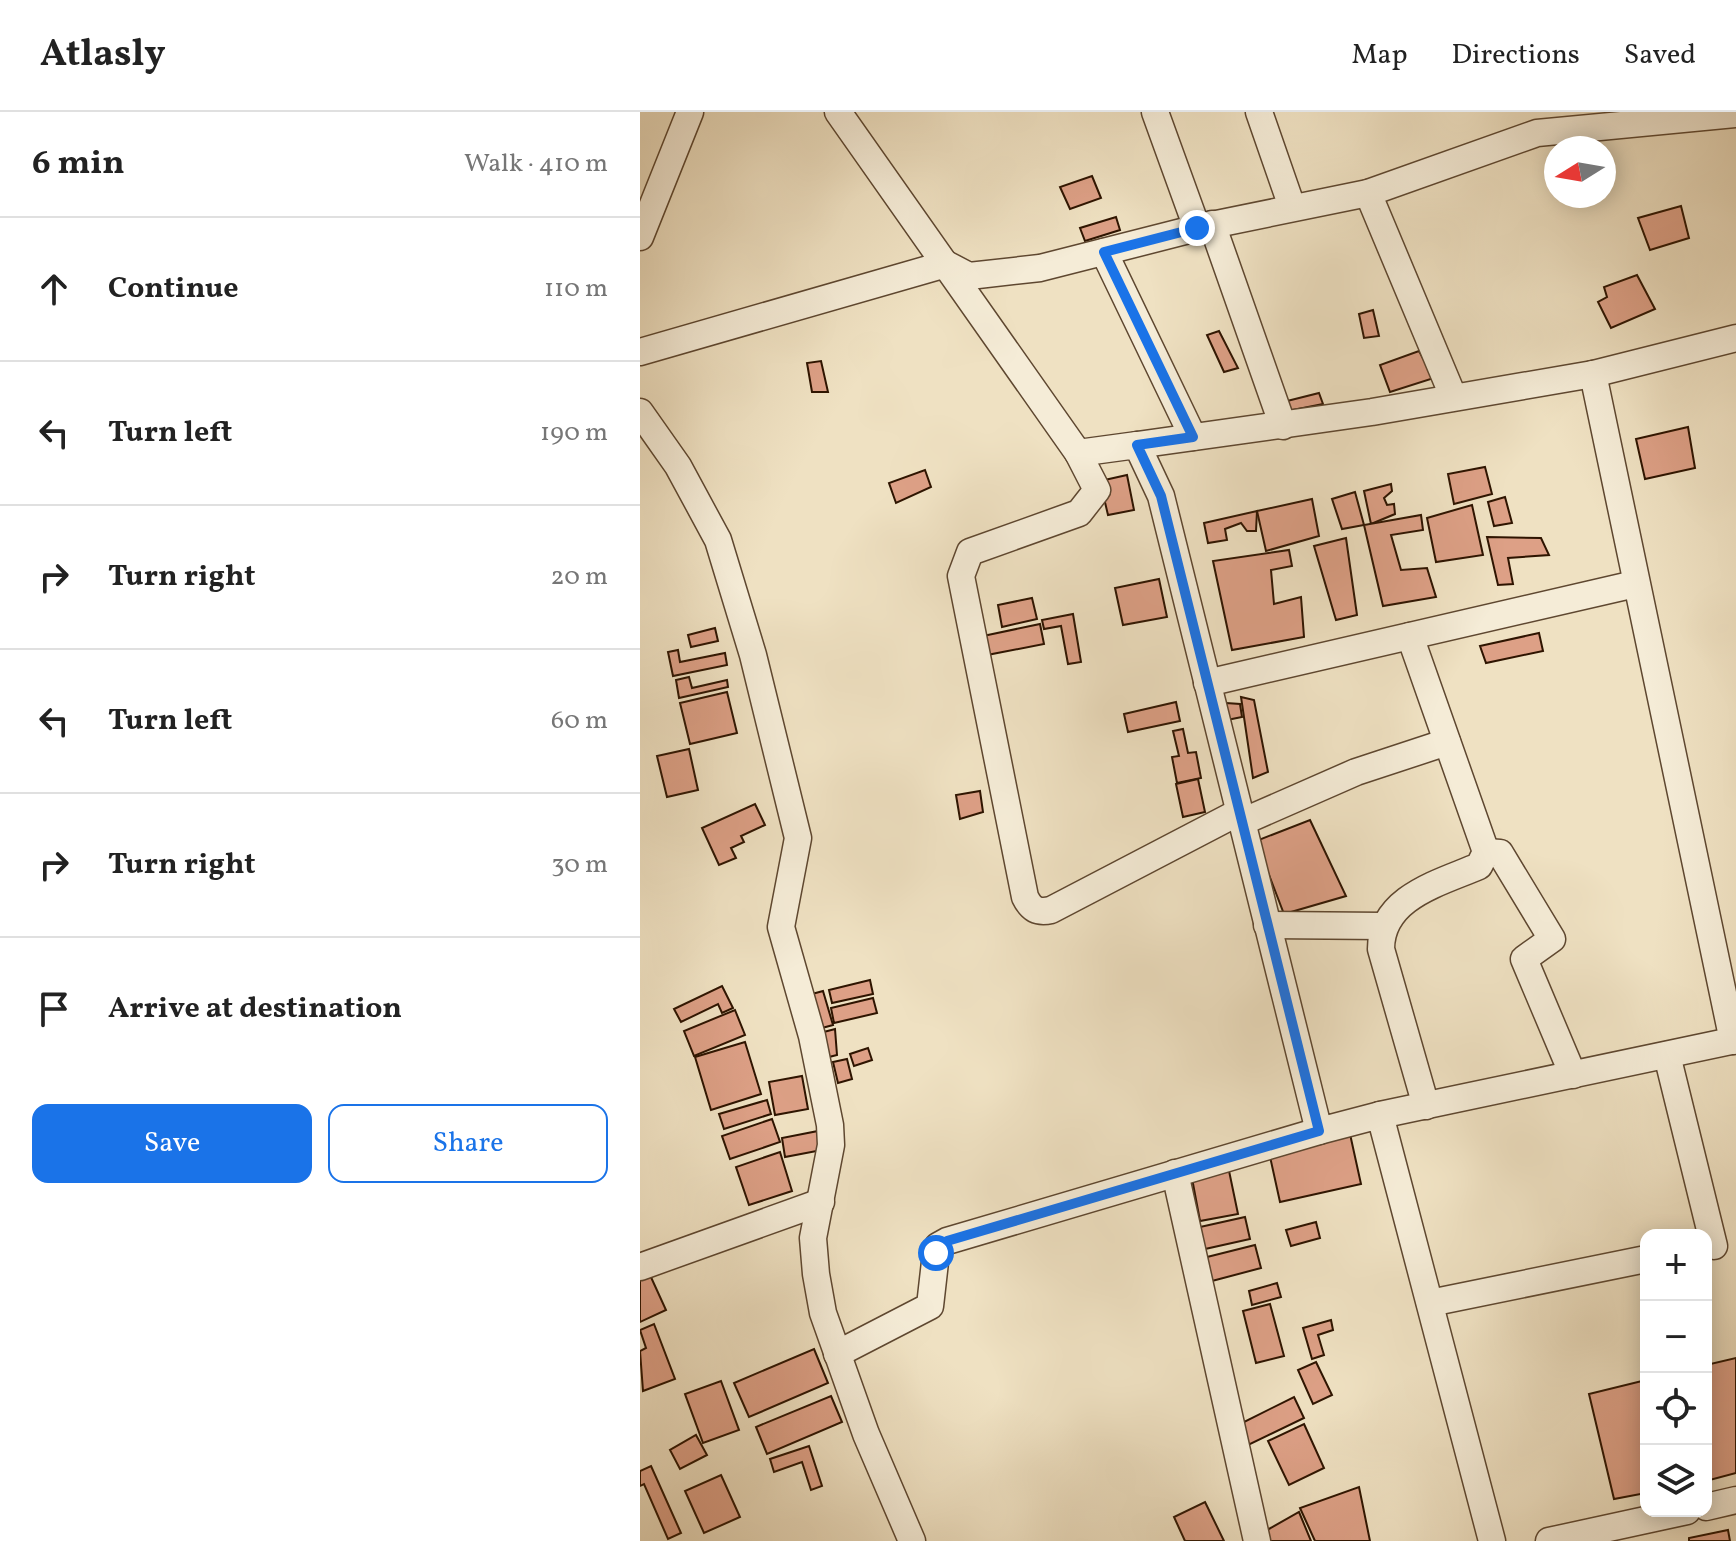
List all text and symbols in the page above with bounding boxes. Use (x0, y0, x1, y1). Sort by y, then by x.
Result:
text: Atlasly (40, 29, 166, 82)
text: Map (1352, 36, 1408, 75)
text: Directions (1452, 36, 1580, 75)
text: Saved (1624, 36, 1696, 75)
north arrow (1544, 136, 1616, 208)
text: 6 min (32, 141, 125, 188)
text: Walk · 410 m (464, 146, 608, 182)
route end (1179, 210, 1215, 246)
icon: ahead (32, 267, 76, 311)
text: Continue (108, 268, 239, 310)
text: 110 m (544, 271, 608, 307)
icon: left (32, 411, 76, 455)
text: Turn left (108, 412, 232, 454)
text: 190 m (540, 415, 608, 451)
icon: right (32, 555, 76, 599)
text: Turn right (108, 556, 256, 598)
text: 20 m (550, 559, 608, 595)
icon: left (32, 699, 76, 743)
text: Turn left (108, 700, 232, 742)
text: 60 m (551, 703, 608, 739)
icon: right (32, 843, 76, 887)
text: Turn right (108, 844, 256, 886)
text: 30 m (551, 847, 608, 883)
icon: arrive (32, 987, 76, 1031)
text: Arrive at destination (108, 988, 402, 1030)
button: Save (32, 1104, 312, 1183)
button: Share (328, 1104, 608, 1183)
map controls (1640, 1229, 1712, 1517)
button: + (1640, 1229, 1712, 1301)
route start (918, 1235, 954, 1271)
button: − (1640, 1301, 1712, 1373)
button: locate (1640, 1373, 1712, 1445)
button: layers (1640, 1445, 1712, 1517)

